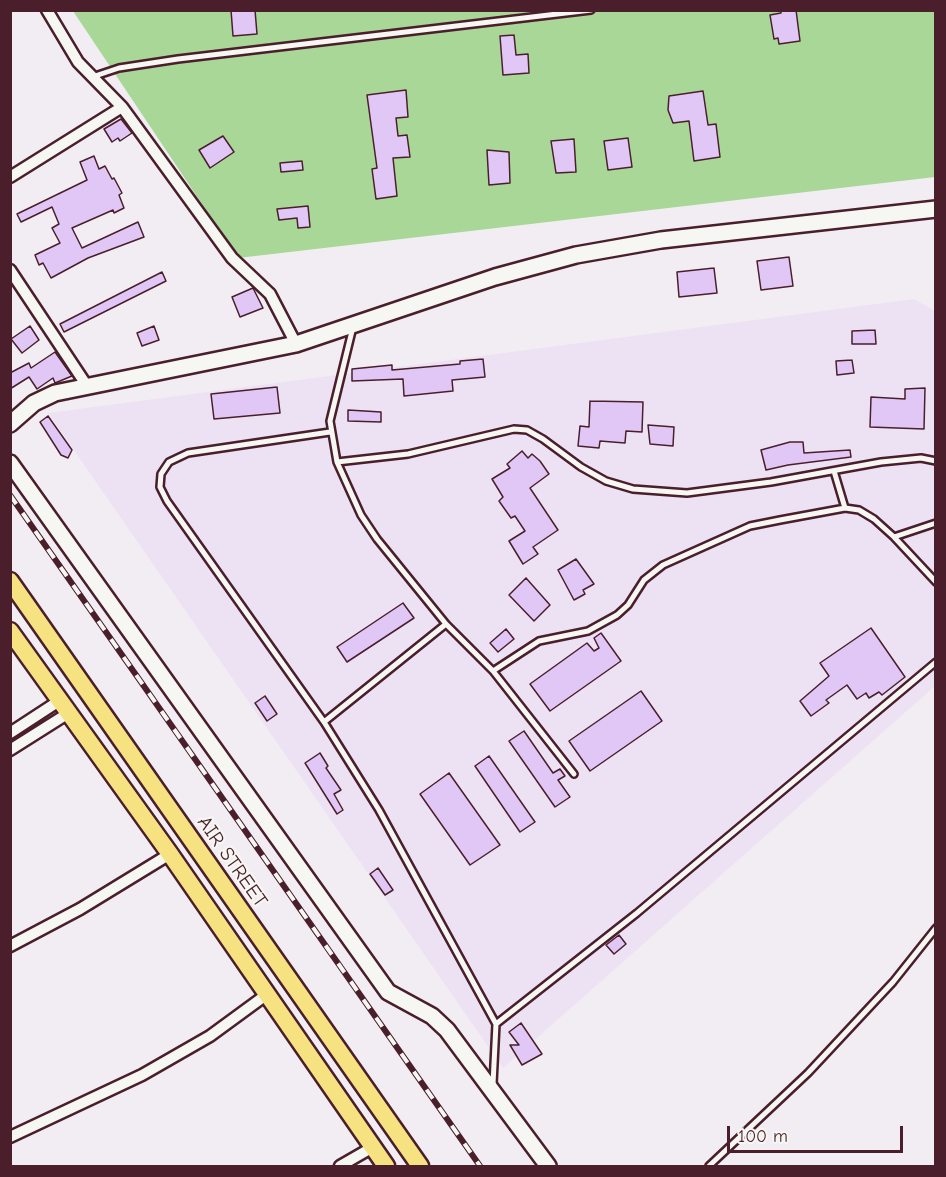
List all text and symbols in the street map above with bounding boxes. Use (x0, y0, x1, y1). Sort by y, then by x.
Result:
street label: AIR STREET (192, 812, 272, 912)
scale bar (730, 1114, 906, 1152)
text: 100 m (738, 1126, 788, 1147)

